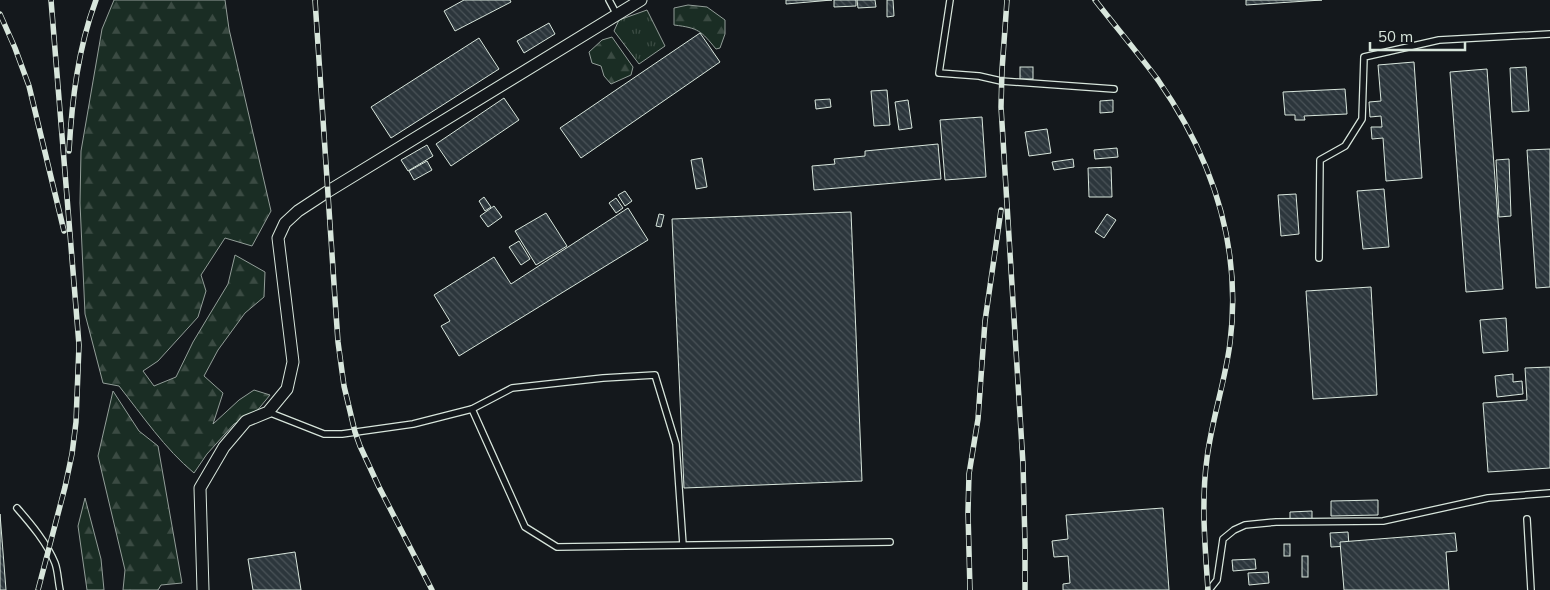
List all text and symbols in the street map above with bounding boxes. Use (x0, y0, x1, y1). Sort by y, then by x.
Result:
scale bar (1370, 20, 1465, 52)
text: 50 m (1378, 27, 1413, 46)

